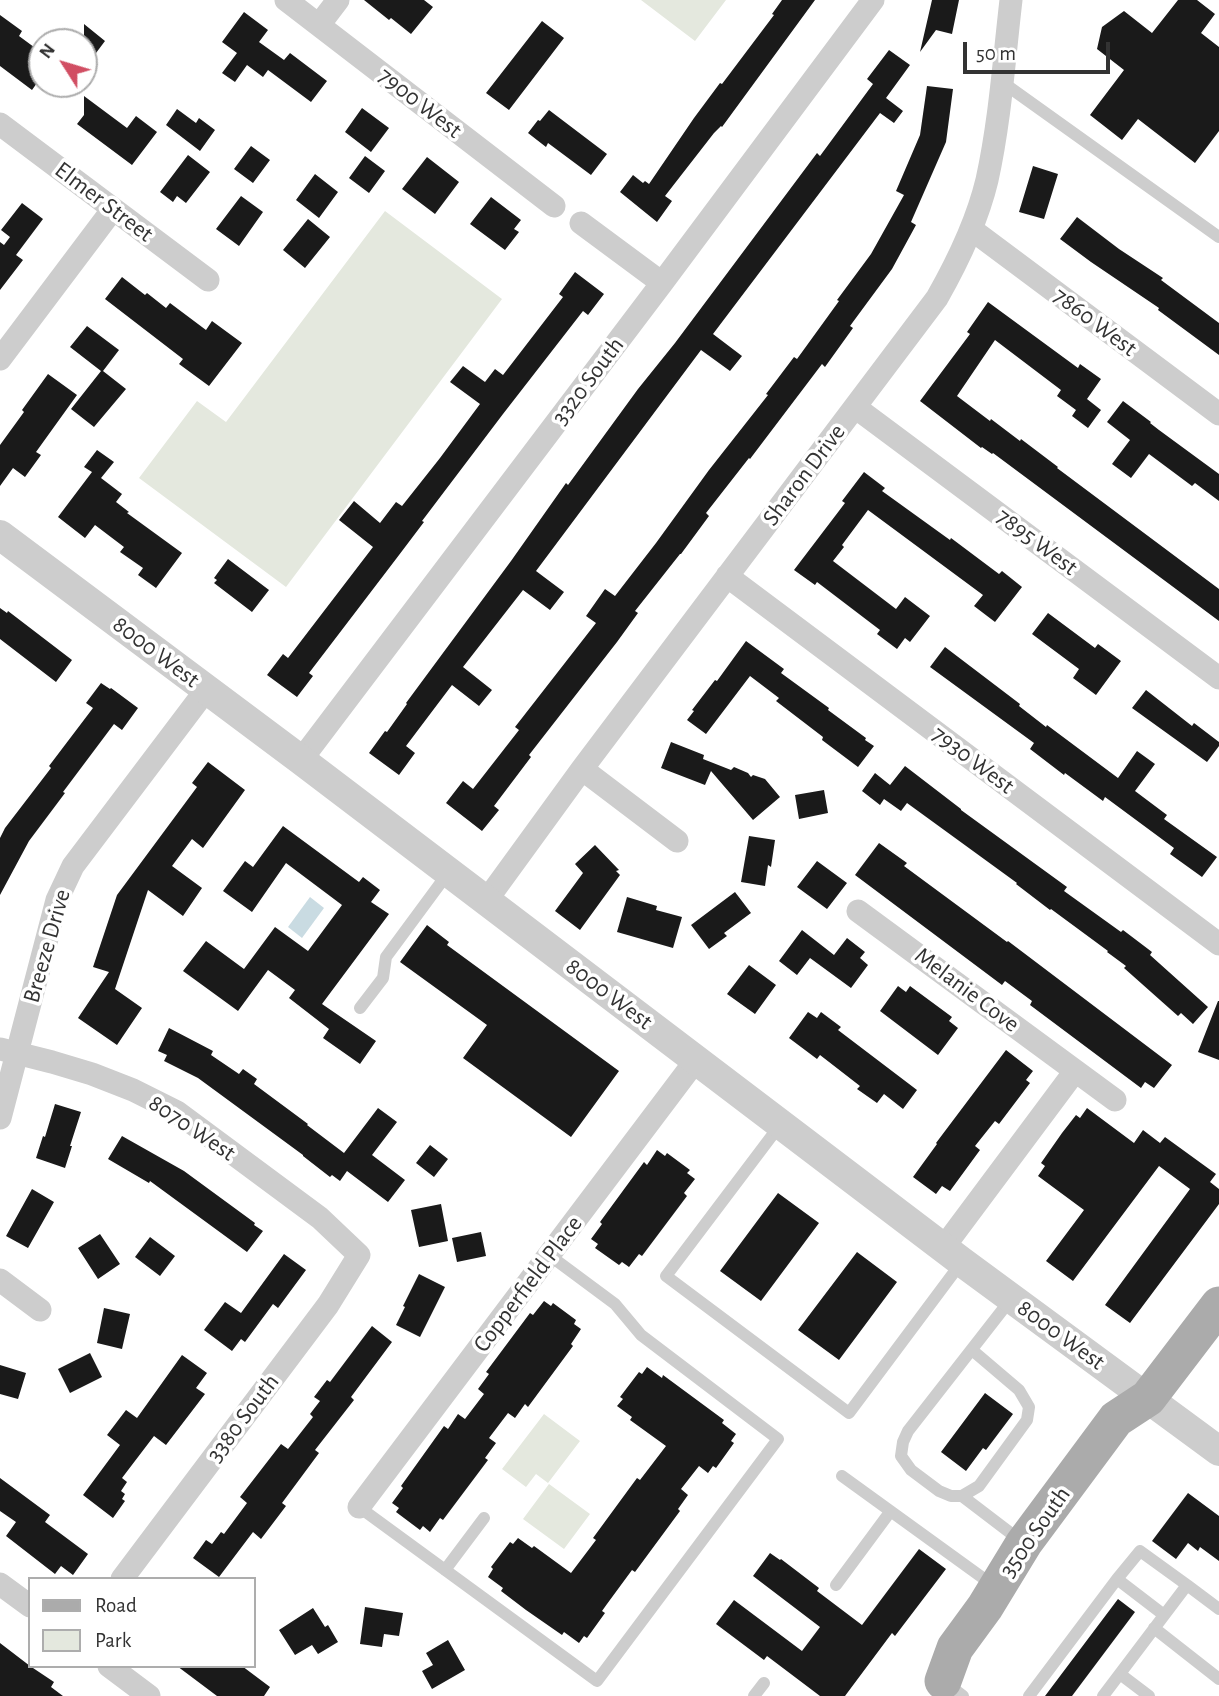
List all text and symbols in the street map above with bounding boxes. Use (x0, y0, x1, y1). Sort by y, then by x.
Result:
north arrow (28, 28, 98, 98)
scale bar (967, 28, 1114, 72)
text: N (36, 40, 59, 62)
text: 50 m (976, 43, 1016, 64)
street label: 7900 West (372, 61, 468, 145)
street label: Elmer Street (49, 156, 159, 248)
street label: 7860 West (1047, 281, 1143, 363)
street label: 3320 South (546, 331, 630, 431)
street label: Sharon Drive (756, 418, 852, 532)
street label: 7895 West (991, 502, 1083, 582)
street label: 8000 West (107, 610, 205, 694)
street label: 7930 West (926, 720, 1020, 800)
street label: Breeze Drive (17, 886, 77, 1006)
street label: Melanie Cove (909, 941, 1025, 1039)
street label: 8000 West (560, 952, 658, 1036)
street label: 8070 West (143, 1088, 241, 1168)
street label: Copperfield Place (467, 1210, 589, 1358)
street label: 8000 West (1012, 1294, 1110, 1376)
street label: 3380 South (201, 1368, 285, 1468)
street label: 3500 South (993, 1481, 1077, 1583)
legend (28, 1577, 256, 1668)
text: Road (95, 1595, 137, 1616)
text: Park (95, 1630, 131, 1651)

